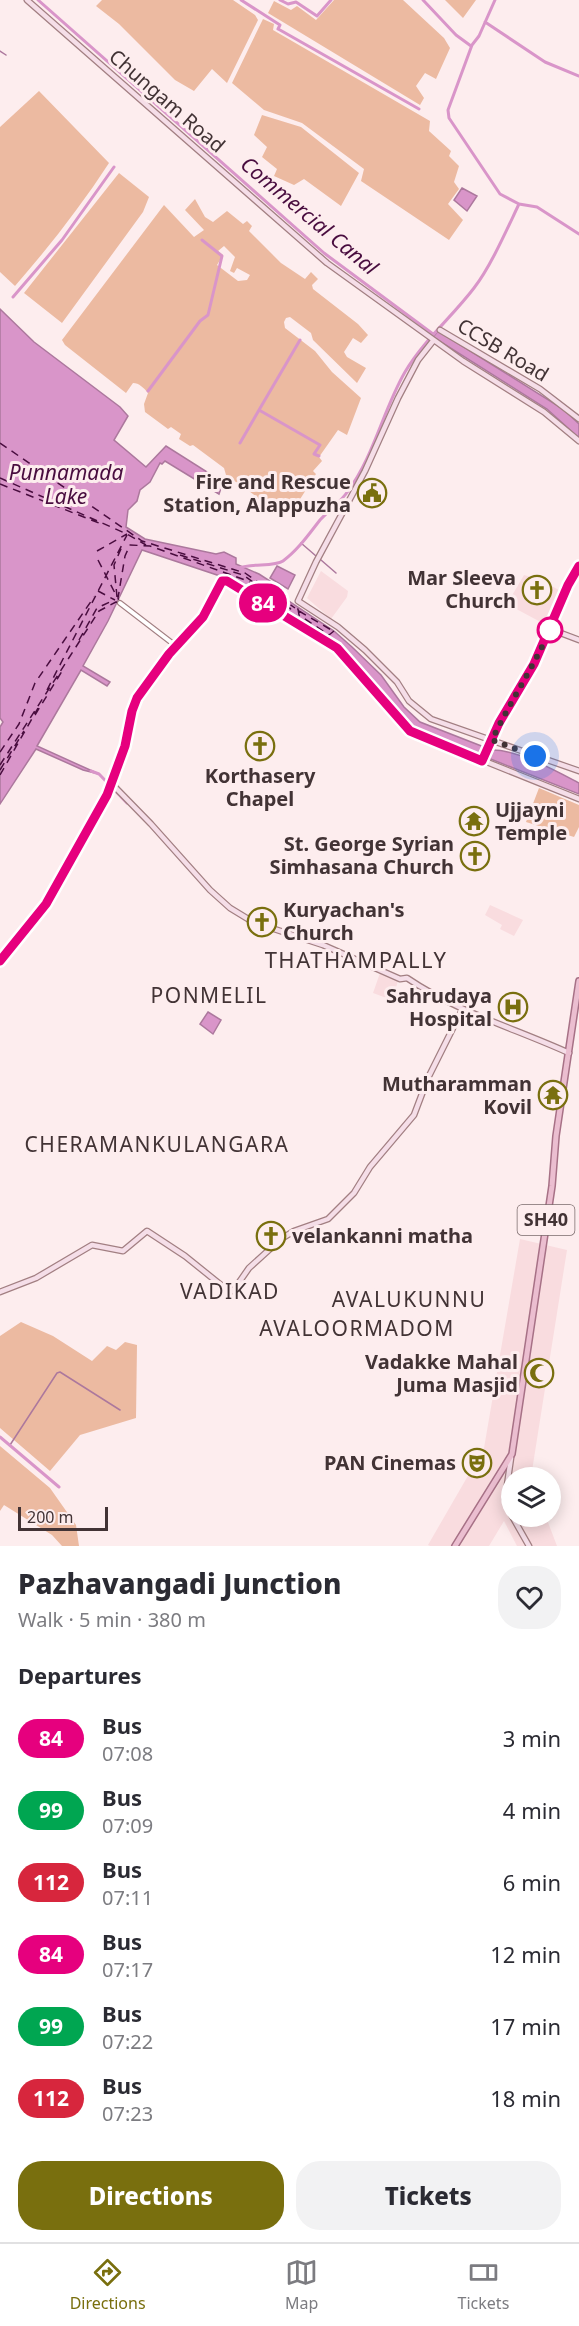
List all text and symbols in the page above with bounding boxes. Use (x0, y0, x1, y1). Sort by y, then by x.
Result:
street label: Chungam Road (104, 43, 231, 158)
water label: Commercial Canal (235, 150, 385, 281)
street label: CCSB Road (453, 312, 554, 387)
water label: Punnamada Lake (9, 458, 123, 510)
place label: Fire and Rescue Station, Alappuzha (163, 468, 351, 518)
public building icon: Fire and Rescue Station, Alappuzha (356, 477, 388, 509)
place label: Mar Sleeva Church (407, 564, 516, 614)
church icon: Mar Sleeva Church (521, 574, 553, 606)
line badge: 84 (236, 584, 290, 622)
text: 84 (251, 589, 275, 617)
unlabelled marker (537, 617, 563, 643)
church icon: Korthasery Chapel (244, 730, 276, 762)
your location (520, 741, 550, 771)
place label: Korthasery Chapel (205, 762, 316, 812)
place label: Ujjayni Temple (495, 796, 567, 846)
temple icon: Ujjayni Temple (458, 805, 490, 837)
place label: St. George Syrian Simhasana Church (270, 830, 454, 880)
church icon: St. George Syrian Simhasana Church (459, 840, 491, 872)
place label: Kuryachan's Church (283, 896, 404, 946)
church icon: Kuryachan's Church (246, 906, 278, 938)
district label: THATHAMPALLY (265, 944, 447, 974)
district label: PONMELIL (151, 981, 267, 1009)
place label: Sahrudaya Hospital (386, 982, 492, 1032)
hospital icon: Sahrudaya Hospital (497, 991, 529, 1023)
place label: Mutharamman Kovil (382, 1070, 532, 1120)
temple icon: Mutharamman Kovil (537, 1079, 569, 1111)
district label: CHERAMANKULANGARA (25, 1130, 289, 1158)
road number: SH40 (518, 1205, 574, 1235)
church icon: velankanni matha (255, 1220, 287, 1252)
place label: velankanni matha (292, 1222, 473, 1249)
district label: VADIKAD (180, 1277, 280, 1305)
district label: AVALUKUNNU (332, 1285, 486, 1313)
district label: AVALOORMADOM (259, 1314, 455, 1342)
place label: Vadakke Mahal Juma Masjid (365, 1348, 518, 1398)
mosque icon: Vadakke Mahal Juma Masjid (523, 1357, 555, 1389)
theatre icon: PAN Cinemas (461, 1447, 493, 1479)
place label: PAN Cinemas (324, 1449, 456, 1476)
map controls (501, 1467, 561, 1527)
button: layers (501, 1467, 561, 1527)
scale bar (18, 1504, 108, 1532)
text: 200 m (27, 1506, 74, 1528)
text: Pazhavangadi Junction (18, 1564, 341, 1602)
button: heart (498, 1566, 561, 1629)
text: Walk · 5 min · 380 m (18, 1606, 206, 1633)
text: Departures (18, 1660, 142, 1690)
text: Bus (102, 1710, 142, 1740)
text: 3 min (503, 1723, 561, 1753)
text: 84 (39, 1724, 63, 1752)
text: 07:08 (102, 1740, 153, 1767)
text: Bus (102, 1782, 142, 1812)
text: 4 min (503, 1795, 561, 1825)
text: 99 (39, 1796, 63, 1824)
text: 07:09 (102, 1812, 153, 1839)
text: Bus (102, 1854, 142, 1884)
text: 6 min (503, 1867, 561, 1897)
text: 112 (33, 1868, 69, 1896)
text: 07:11 (102, 1884, 153, 1911)
text: Bus (102, 1926, 142, 1956)
text: 12 min (490, 1939, 561, 1969)
text: 84 (39, 1940, 63, 1968)
text: 07:17 (102, 1956, 153, 1983)
text: Bus (102, 1998, 142, 2028)
text: 17 min (490, 2011, 561, 2041)
text: 99 (39, 2012, 63, 2040)
text: 07:22 (102, 2028, 153, 2055)
text: Bus (102, 2070, 142, 2100)
text: 18 min (490, 2083, 561, 2113)
text: 112 (33, 2084, 69, 2112)
text: 07:23 (102, 2100, 153, 2127)
button: Directions (18, 2161, 284, 2230)
button: Tickets (296, 2161, 561, 2230)
tab: Directions (70, 2256, 146, 2314)
tab: Map (285, 2256, 318, 2314)
tab: Tickets (458, 2256, 509, 2314)

